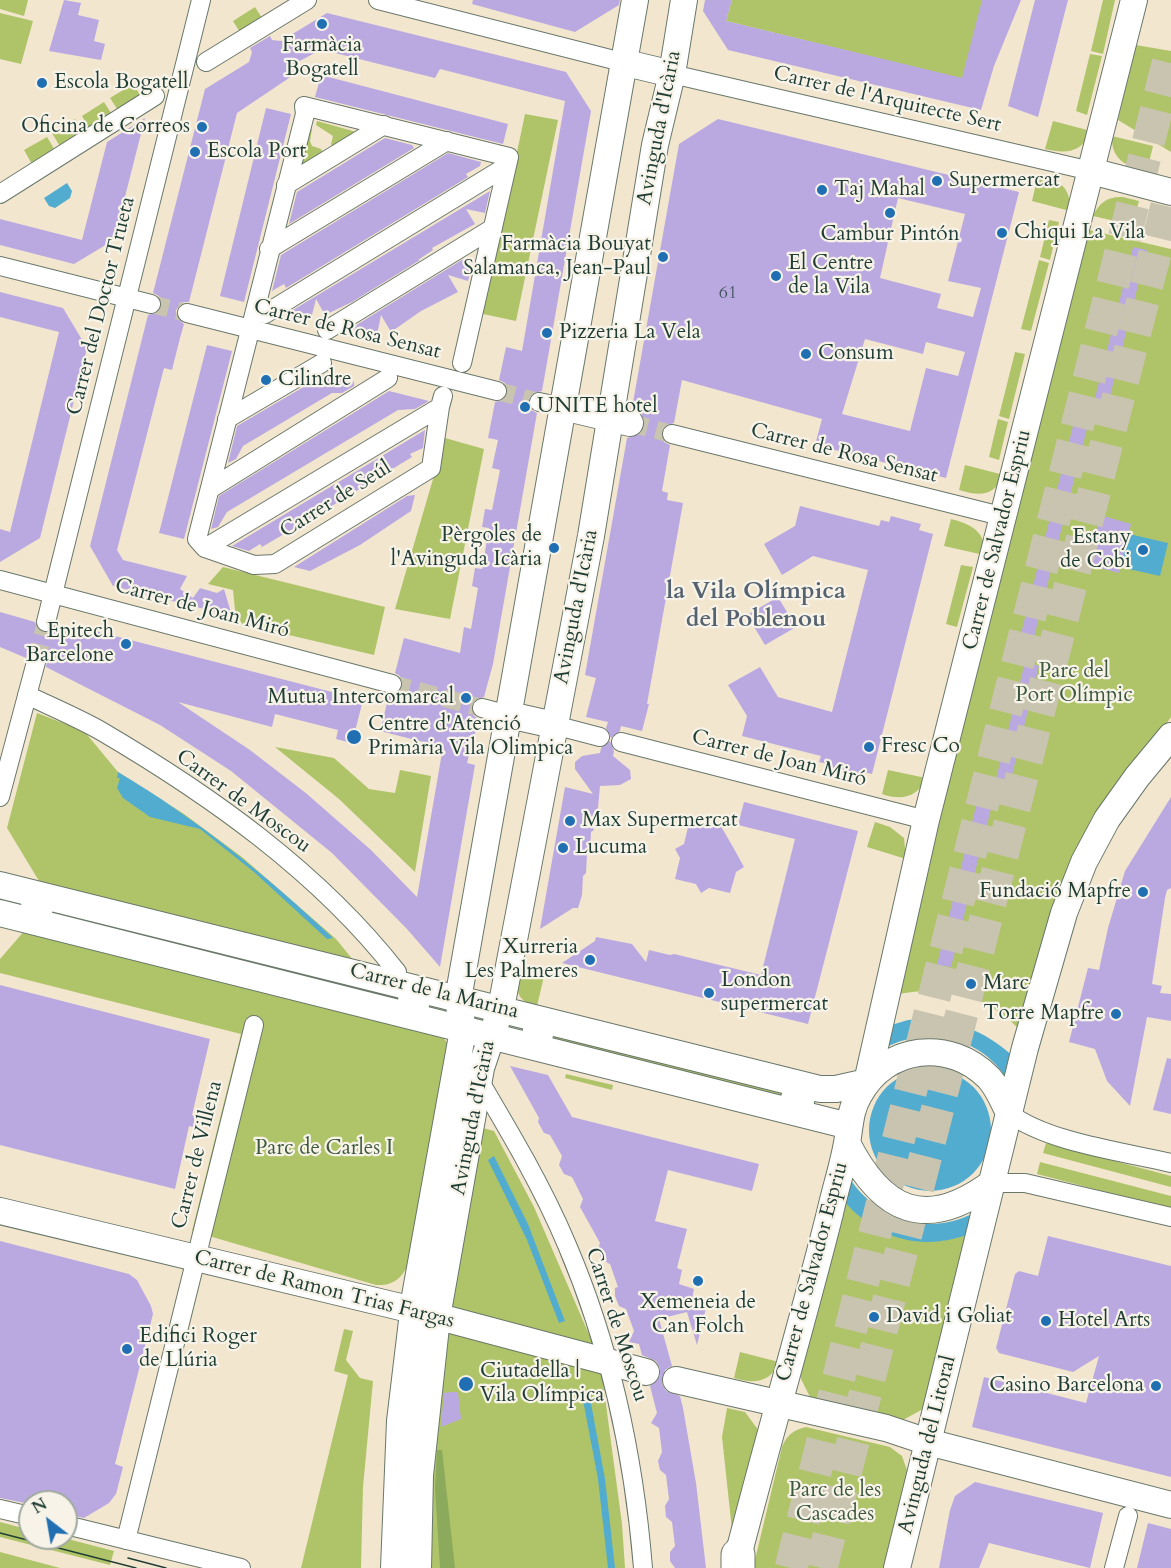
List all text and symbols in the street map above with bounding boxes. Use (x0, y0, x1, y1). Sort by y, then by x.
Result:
marker: Farmàcia Bogatell (315, 17, 329, 31)
place label: Farmàcia Bogatell (282, 33, 362, 83)
street label: Avinguda d'Icària (633, 49, 687, 207)
street label: Carrer de l'Arquitecte Sert (771, 62, 1003, 138)
place label: Escola Bogatell (54, 70, 188, 96)
marker: Escola Bogatell (35, 76, 49, 90)
place label: Oficina de Correos (21, 114, 190, 140)
marker: Oficina de Correos (195, 120, 209, 134)
place label: Escola Port (207, 139, 306, 165)
marker: Escola Port (188, 145, 202, 159)
place label: Supermercat (949, 168, 1060, 194)
marker: Supermercat (930, 174, 944, 188)
place label: Taj Mahal (834, 177, 925, 203)
marker: Taj Mahal (815, 183, 829, 197)
street label: Carrer del Doctor Trueta (63, 194, 141, 418)
marker: Cambur Pintón (883, 206, 897, 220)
place label: Chiqui La Vila (1014, 220, 1145, 246)
place label: Cambur Pintón (820, 222, 960, 248)
marker: Chiqui La Vila (995, 226, 1009, 240)
place label: Farmàcia Bouyat Salamanca, Jean-Paul (463, 232, 651, 282)
marker: Farmàcia Bouyat Salamanca, Jean-Paul (656, 250, 670, 264)
place label: El Centre de la Vila (788, 251, 873, 301)
marker: El Centre de la Vila (769, 269, 783, 283)
house number: 61 (719, 283, 737, 305)
street label: Carrer de Rosa Sensat (251, 295, 443, 365)
place label: Pizzeria La Vela (559, 320, 701, 346)
marker: Pizzeria La Vela (540, 326, 554, 340)
place label: Consum (818, 341, 894, 367)
marker: Consum (799, 347, 813, 361)
place label: Cilindre (278, 367, 352, 393)
marker: Cilindre (259, 373, 273, 387)
place label: UNITE hotel (537, 394, 658, 420)
marker: UNITE hotel (518, 400, 532, 414)
street label: Carrer de Rosa Sensat (748, 419, 940, 489)
street label: Carrer de Salvador Espriu (958, 427, 1038, 653)
street label: Carrer de Seúl (276, 456, 396, 544)
place label: Pèrgoles de l'Avinguda Icària (391, 523, 542, 573)
place label: Estany de Cobi (1060, 525, 1131, 575)
street label: Avinguda d'Icària (550, 528, 604, 686)
marker: Pèrgoles de l'Avinguda Icària (547, 541, 561, 555)
marker: Estany de Cobi (1136, 543, 1150, 557)
street label: Carrer de Joan Miró (112, 574, 292, 644)
district label: la Vila Olímpica del Poblenou (666, 578, 846, 634)
place label: Epitech Barcelone (26, 619, 114, 669)
marker: Epitech Barcelone (119, 637, 133, 651)
park label: Parc del Port Olímpic (1015, 659, 1133, 709)
place label: Mutua Intercomarcal (267, 685, 454, 711)
marker: Mutua Intercomarcal (459, 691, 473, 705)
place label: Centre d'Atenció Primària Vila Olimpica (368, 712, 573, 762)
street label: Carrer de Joan Miró (689, 725, 869, 793)
marker: Centre d'Atenció Primària Vila Olimpica (345, 728, 363, 746)
place label: Fresc Co (881, 734, 960, 760)
marker: Fresc Co (862, 740, 876, 754)
street label: Carrer de Moscou (171, 745, 315, 859)
place label: Max Supermercat (582, 808, 738, 834)
marker: Max Supermercat (563, 814, 577, 828)
place label: Lucuma (575, 835, 647, 861)
marker: Lucuma (556, 841, 570, 855)
place label: Fundació Mapfre (979, 879, 1131, 905)
marker: Fundació Mapfre (1136, 885, 1150, 899)
place label: Xurreria Les Palmeres (465, 935, 578, 985)
marker: Xurreria Les Palmeres (583, 953, 597, 967)
street label: Carrer de la Marina (347, 959, 521, 1025)
place label: London supermercat (721, 968, 828, 1018)
place label: Marc (983, 971, 1029, 997)
marker: Marc (964, 977, 978, 991)
marker: London supermercat (702, 986, 716, 1000)
place label: Torre Mapfre (983, 1001, 1104, 1027)
marker: Torre Mapfre (1109, 1007, 1123, 1021)
street label: Avinguda d'Icària (447, 1039, 501, 1197)
street label: Carrer de Villena (167, 1078, 229, 1232)
park label: Parc de Carles I (255, 1136, 393, 1162)
street label: Carrer de Salvador Espriu (772, 1159, 854, 1385)
street label: Carrer de Ramon Trias Fargas (191, 1245, 457, 1335)
street label: Carrer de Moscou (579, 1245, 653, 1405)
marker: Xemeneia de Can Folch (691, 1274, 705, 1288)
place label: Xemeneia de Can Folch (640, 1290, 756, 1340)
place label: David i Goliat (886, 1304, 1012, 1330)
place label: Hotel Arts (1058, 1308, 1150, 1334)
marker: David i Goliat (867, 1310, 881, 1324)
marker: Hotel Arts (1039, 1314, 1053, 1328)
place label: Edifici Roger de Llúria (139, 1324, 257, 1374)
marker: Edifici Roger de Llúria (120, 1342, 134, 1356)
street label: Avinguda del Litoral (894, 1353, 962, 1537)
place label: Ciutadella | Vila Olímpica (480, 1359, 604, 1409)
place label: Casino Barcelona (989, 1373, 1144, 1399)
marker: Ciutadella | Vila Olímpica (457, 1375, 475, 1393)
marker: Casino Barcelona (1149, 1379, 1163, 1393)
park label: Parc de les Cascades (789, 1478, 881, 1528)
north arrow (18, 1490, 78, 1550)
text: N (28, 1493, 51, 1519)

